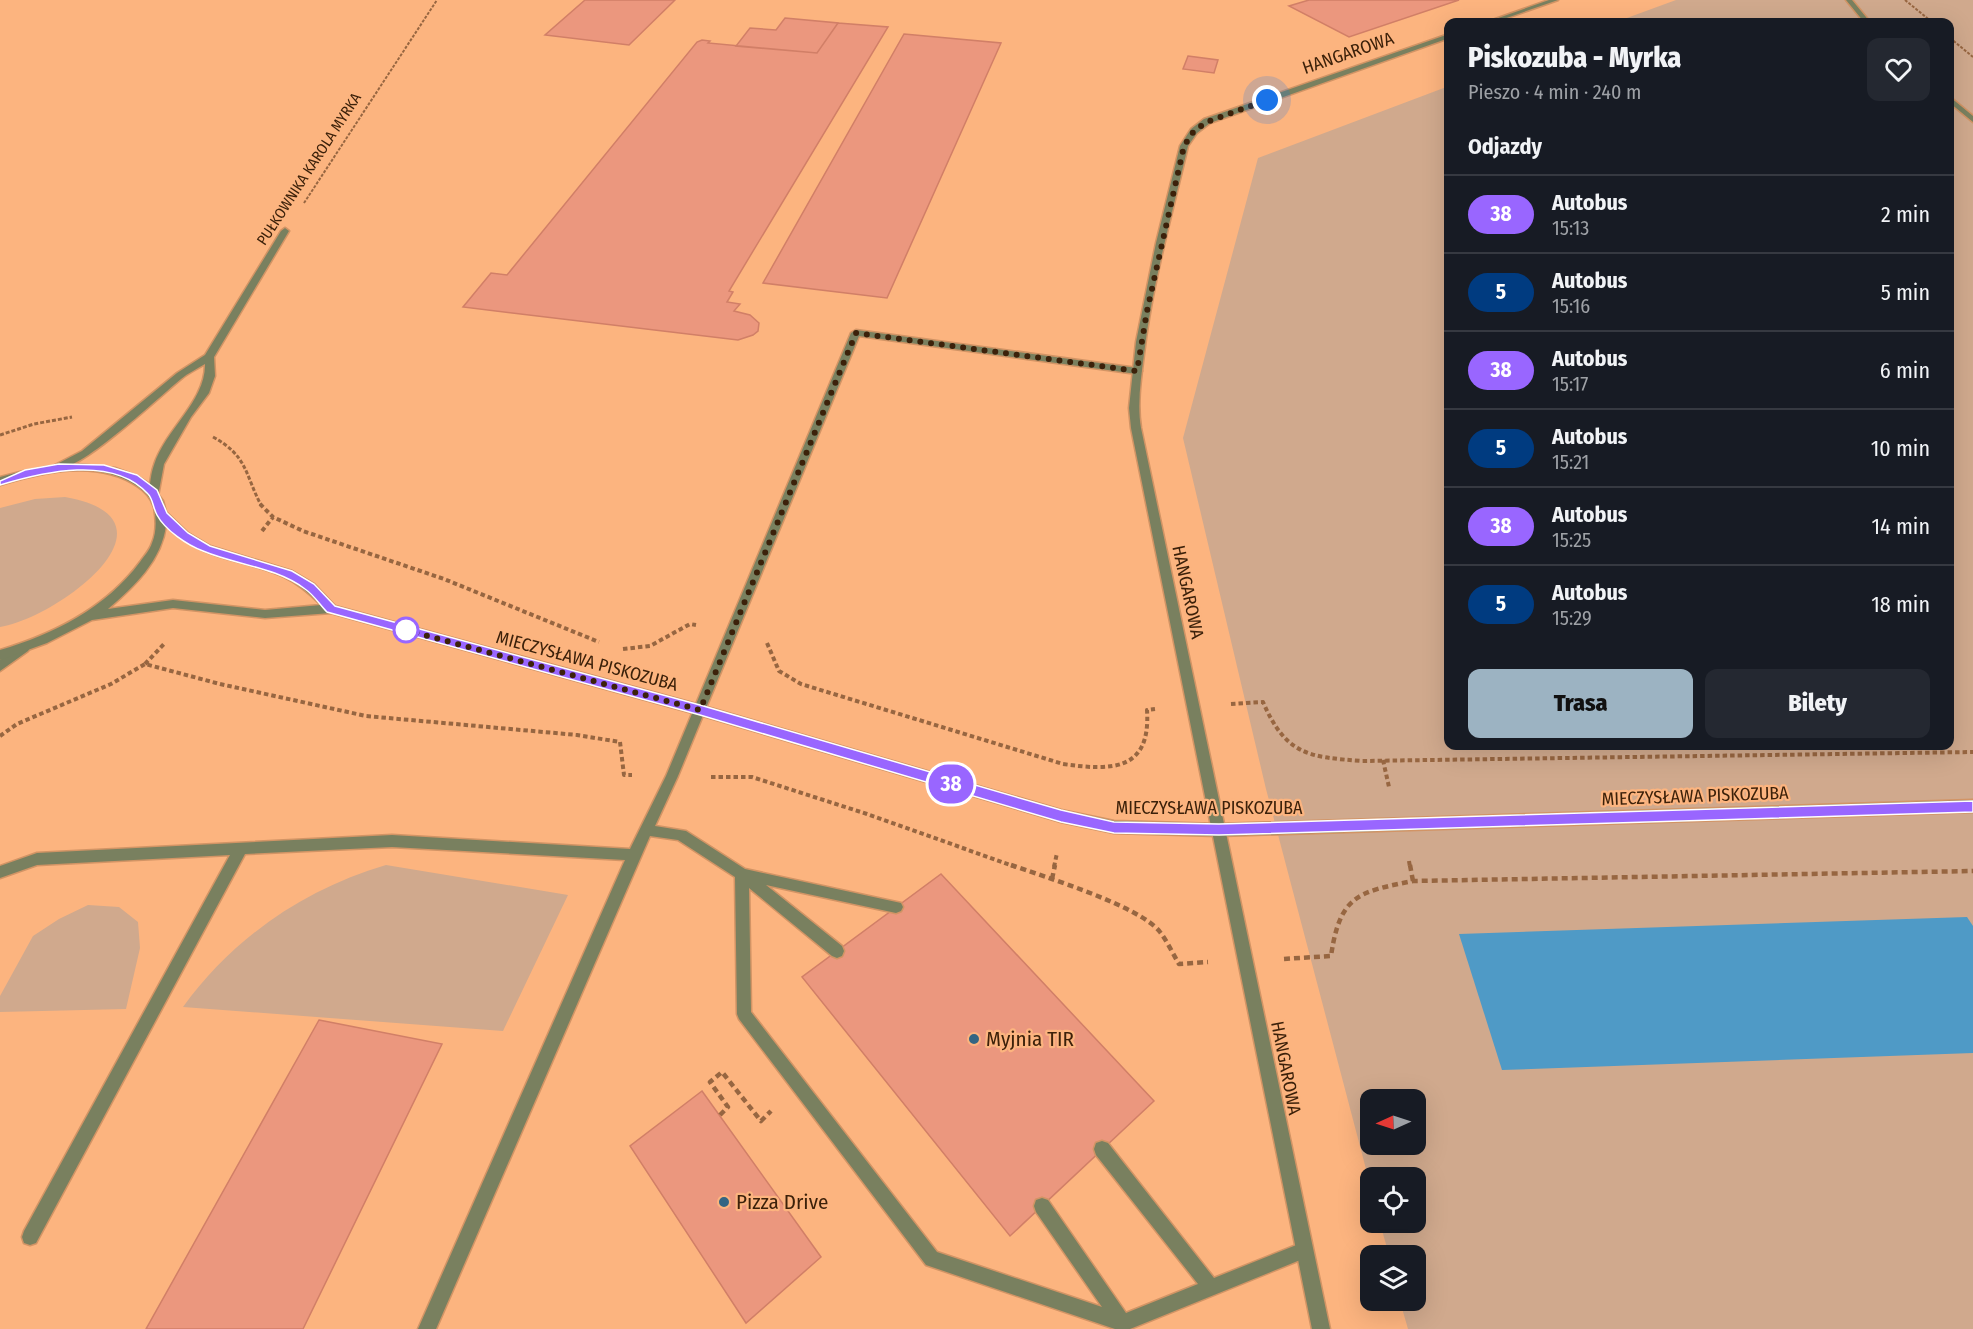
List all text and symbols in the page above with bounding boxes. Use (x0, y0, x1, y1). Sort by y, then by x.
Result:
street label: HANGAROWA (1300, 27, 1397, 79)
button: heart (1867, 38, 1930, 101)
text: Piskozuba - Myrka (1468, 41, 1681, 74)
text: Pieszo · 4 min · 240 m (1468, 80, 1641, 104)
your location (1252, 85, 1282, 115)
street label: PUŁKOWNIKA KAROLA MYRKA (253, 90, 365, 248)
text: Odjazdy (1468, 133, 1542, 160)
text: Autobus (1552, 189, 1627, 216)
text: 38 (1490, 201, 1512, 227)
text: 2 min (1881, 201, 1930, 228)
text: 15:13 (1552, 216, 1589, 240)
text: Autobus (1552, 267, 1627, 294)
text: 5 (1496, 279, 1506, 305)
text: 5 min (1881, 279, 1930, 306)
text: 15:16 (1552, 294, 1590, 318)
text: Autobus (1552, 345, 1627, 372)
text: 38 (1490, 357, 1512, 383)
text: 6 min (1880, 357, 1930, 384)
text: 15:17 (1552, 372, 1588, 396)
text: Autobus (1552, 423, 1627, 450)
text: 5 (1496, 435, 1506, 461)
text: 10 min (1871, 435, 1930, 462)
text: 15:21 (1552, 450, 1589, 474)
text: Autobus (1552, 501, 1627, 528)
text: 38 (1490, 513, 1512, 539)
text: 14 min (1872, 513, 1930, 540)
text: 15:25 (1552, 528, 1591, 552)
street label: HANGAROWA (1167, 543, 1209, 641)
text: Autobus (1552, 579, 1627, 606)
text: 5 (1496, 591, 1506, 617)
text: 18 min (1871, 591, 1930, 618)
text: 15:29 (1552, 606, 1592, 630)
unlabelled marker (393, 617, 419, 643)
street label: MIECZYSŁAWA PISKOZUBA (494, 626, 681, 696)
button: Trasa (1468, 669, 1693, 738)
button: Bilety (1705, 669, 1930, 738)
line badge: 38 (924, 764, 978, 804)
text: 38 (940, 771, 962, 797)
street label: MIECZYSŁAWA PISKOZUBA (1601, 782, 1789, 810)
street label: MIECZYSŁAWA PISKOZUBA (1115, 797, 1303, 819)
street label: HANGAROWA (1266, 1019, 1306, 1117)
place label: Myjnia TIR (986, 1026, 1074, 1052)
marker: Myjnia TIR (967, 1032, 981, 1046)
north arrow (1360, 1089, 1426, 1155)
map controls (1360, 1089, 1426, 1311)
button: locate (1360, 1167, 1426, 1233)
place label: Pizza Drive (736, 1189, 828, 1215)
marker: Pizza Drive (717, 1195, 731, 1209)
button: layers (1360, 1245, 1426, 1311)

